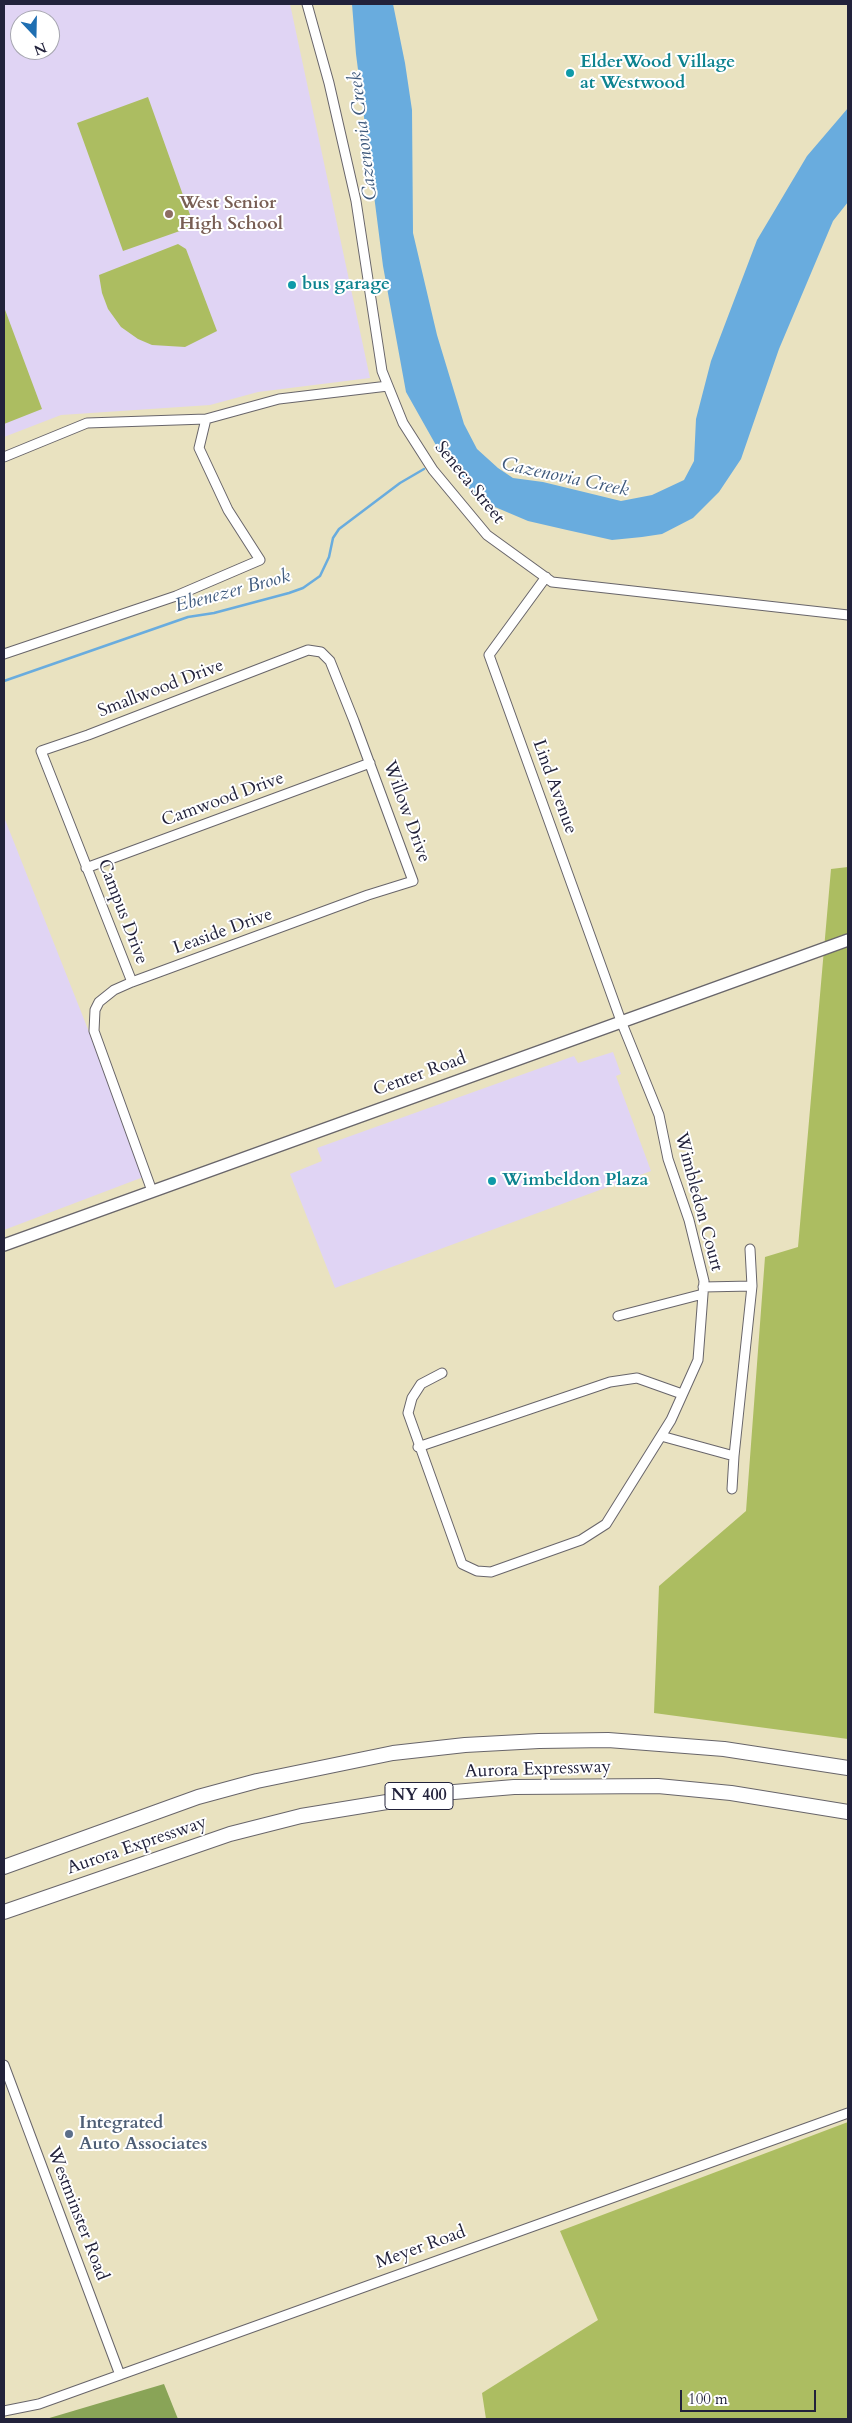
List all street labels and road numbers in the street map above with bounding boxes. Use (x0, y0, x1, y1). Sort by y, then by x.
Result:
street label: Seneca Street (429, 437, 509, 529)
street label: Smallwood Drive (95, 655, 227, 723)
street label: Lind Avenue (527, 737, 581, 837)
street label: Willow Drive (378, 758, 434, 866)
street label: Camwood Drive (159, 768, 287, 832)
street label: Campus Drive (92, 856, 152, 968)
street label: Leaside Drive (170, 904, 276, 960)
street label: Center Road (371, 1048, 469, 1102)
street label: Wimbledon Court (669, 1130, 727, 1274)
street label: Aurora Expressway (465, 1757, 611, 1783)
road number: NY 400 (385, 1782, 453, 1810)
street label: Aurora Expressway (64, 1812, 210, 1880)
street label: Westminster Road (42, 2144, 112, 2284)
street label: Meyer Road (373, 2222, 469, 2274)

